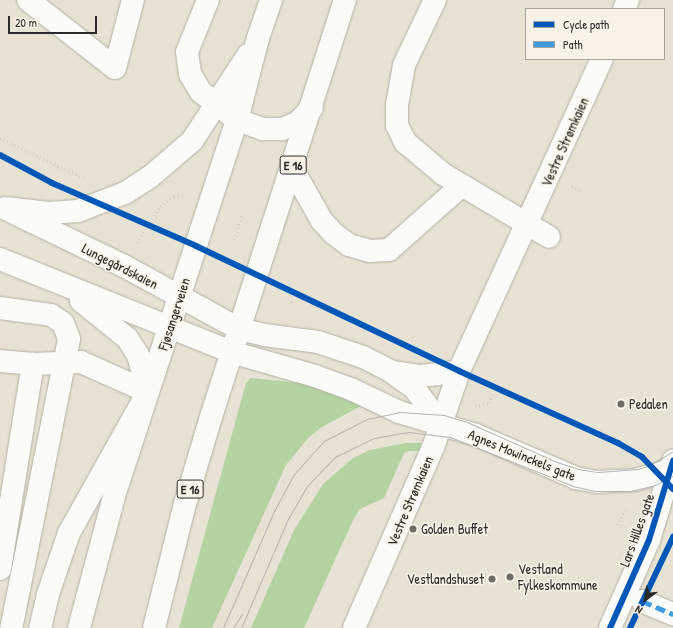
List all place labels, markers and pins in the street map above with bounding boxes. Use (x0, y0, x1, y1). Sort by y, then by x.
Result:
place label: Pedalen (629, 396, 668, 412)
marker: Pedalen (616, 399, 626, 409)
place label: Golden Buffet (421, 521, 488, 537)
marker: Golden Buffet (408, 524, 418, 534)
place label: Vestland Fylkeskommune (518, 561, 598, 594)
place label: Vestlandshuset (407, 571, 484, 587)
marker: Vestland Fylkeskommune (505, 572, 515, 582)
marker: Vestlandshuset (487, 574, 497, 584)

